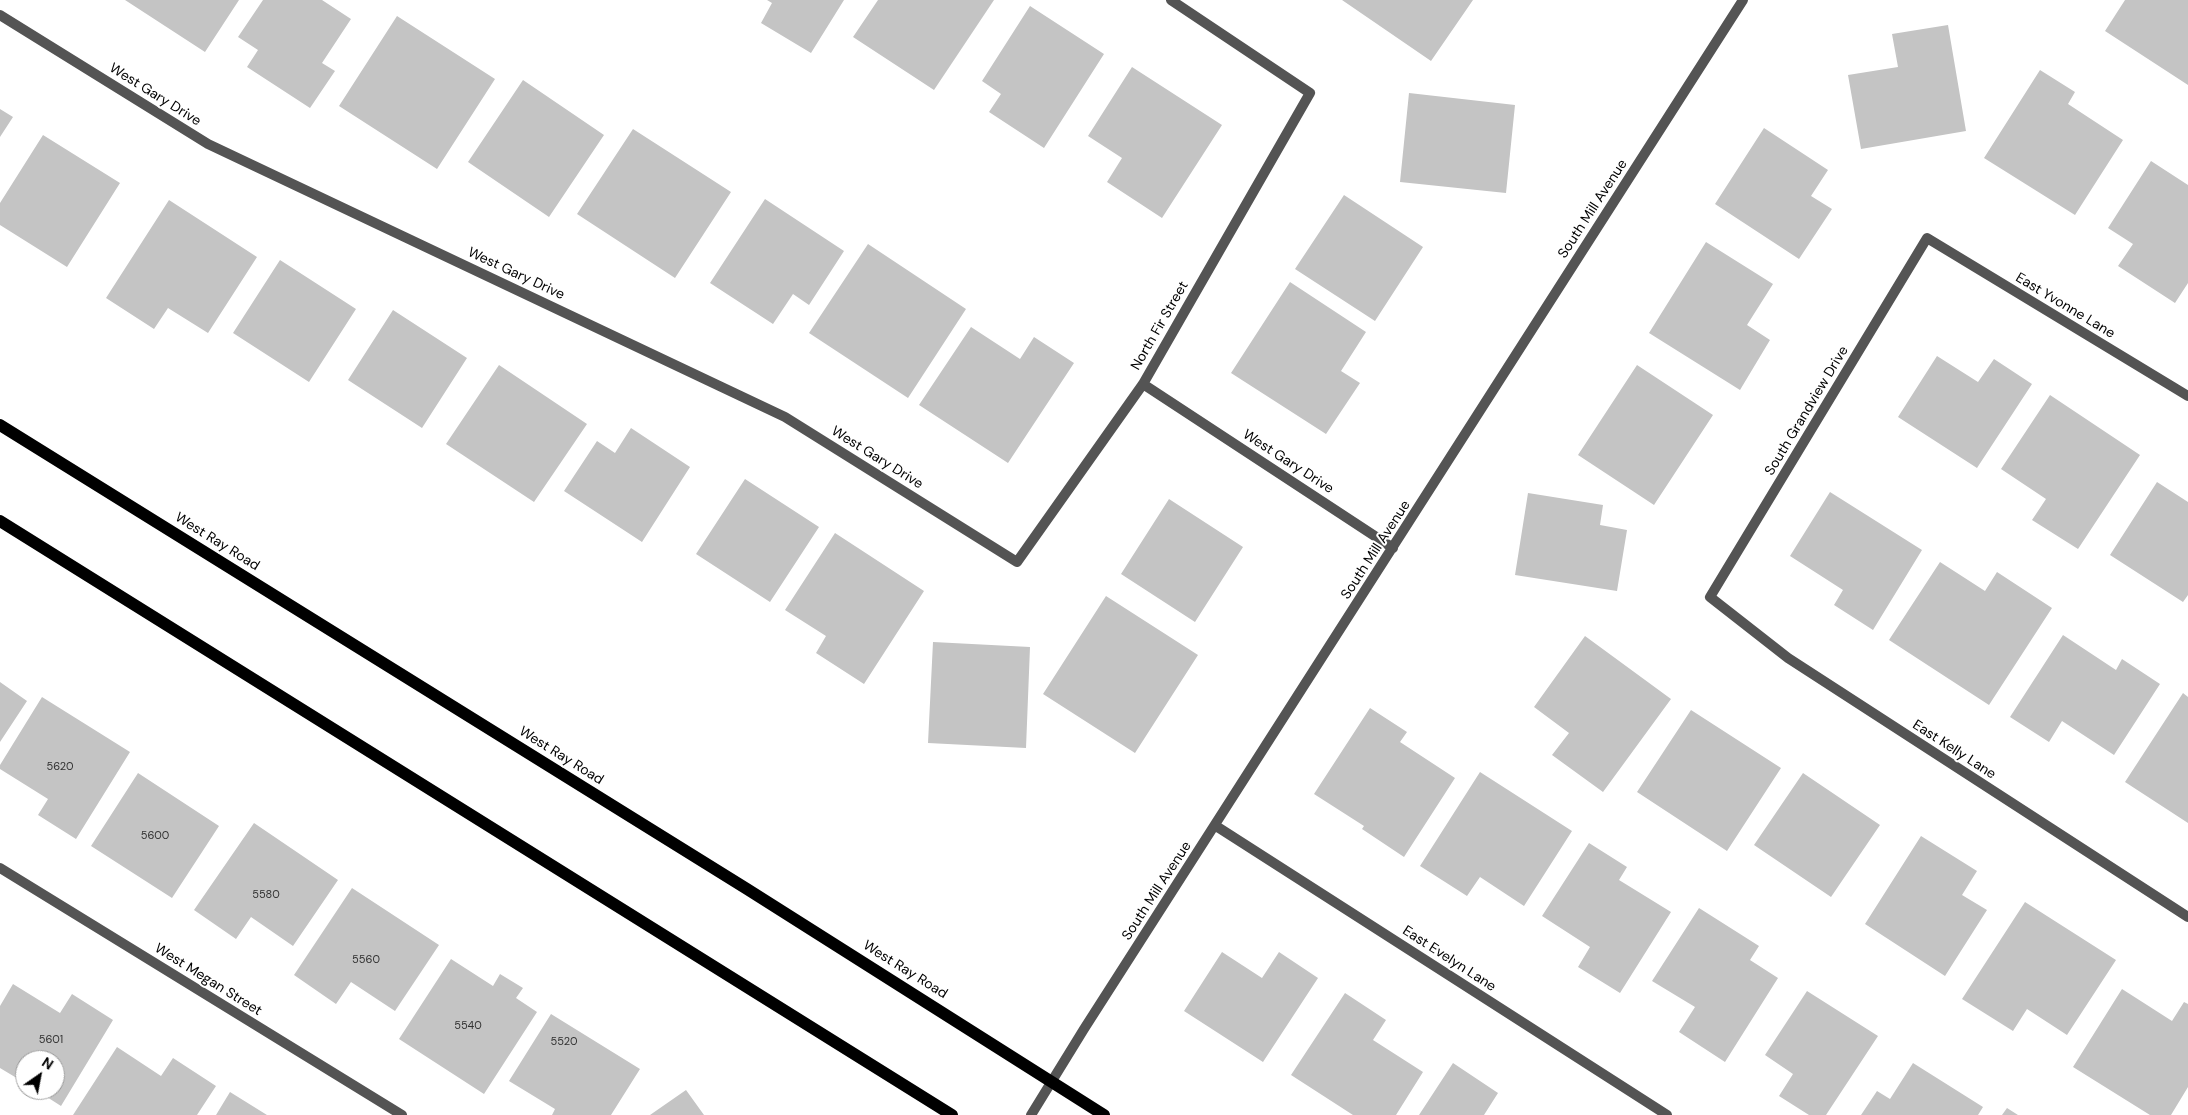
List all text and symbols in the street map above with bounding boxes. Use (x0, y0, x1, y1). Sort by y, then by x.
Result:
street label: West Gary Drive (106, 60, 204, 130)
street label: South Mill Avenue (1555, 156, 1631, 262)
street label: West Gary Drive (465, 244, 567, 304)
street label: East Yvonne Lane (2012, 270, 2118, 342)
street label: North Fir Street (1128, 279, 1192, 373)
street label: South Grandview Drive (1762, 343, 1852, 479)
street label: West Gary Drive (828, 423, 926, 493)
street label: West Gary Drive (1239, 426, 1337, 498)
street label: South Mill Avenue (1338, 497, 1414, 603)
street label: West Ray Road (172, 509, 262, 575)
street label: East Kelly Lane (1909, 717, 1999, 783)
street label: West Ray Road (516, 723, 606, 789)
house number: 5620 (46, 760, 74, 774)
house number: 5600 (141, 829, 169, 843)
street label: South Mill Avenue (1119, 838, 1195, 944)
house number: 5580 (252, 888, 280, 902)
street label: East Evelyn Lane (1399, 923, 1499, 995)
street label: West Ray Road (860, 937, 950, 1003)
street label: West Megan Street (151, 940, 265, 1020)
house number: 5560 (352, 953, 380, 967)
house number: 5540 (454, 1019, 482, 1033)
house number: 5601 (39, 1033, 63, 1047)
house number: 5520 (551, 1035, 577, 1049)
north arrow (15, 1050, 65, 1100)
text: N (38, 1053, 57, 1074)

